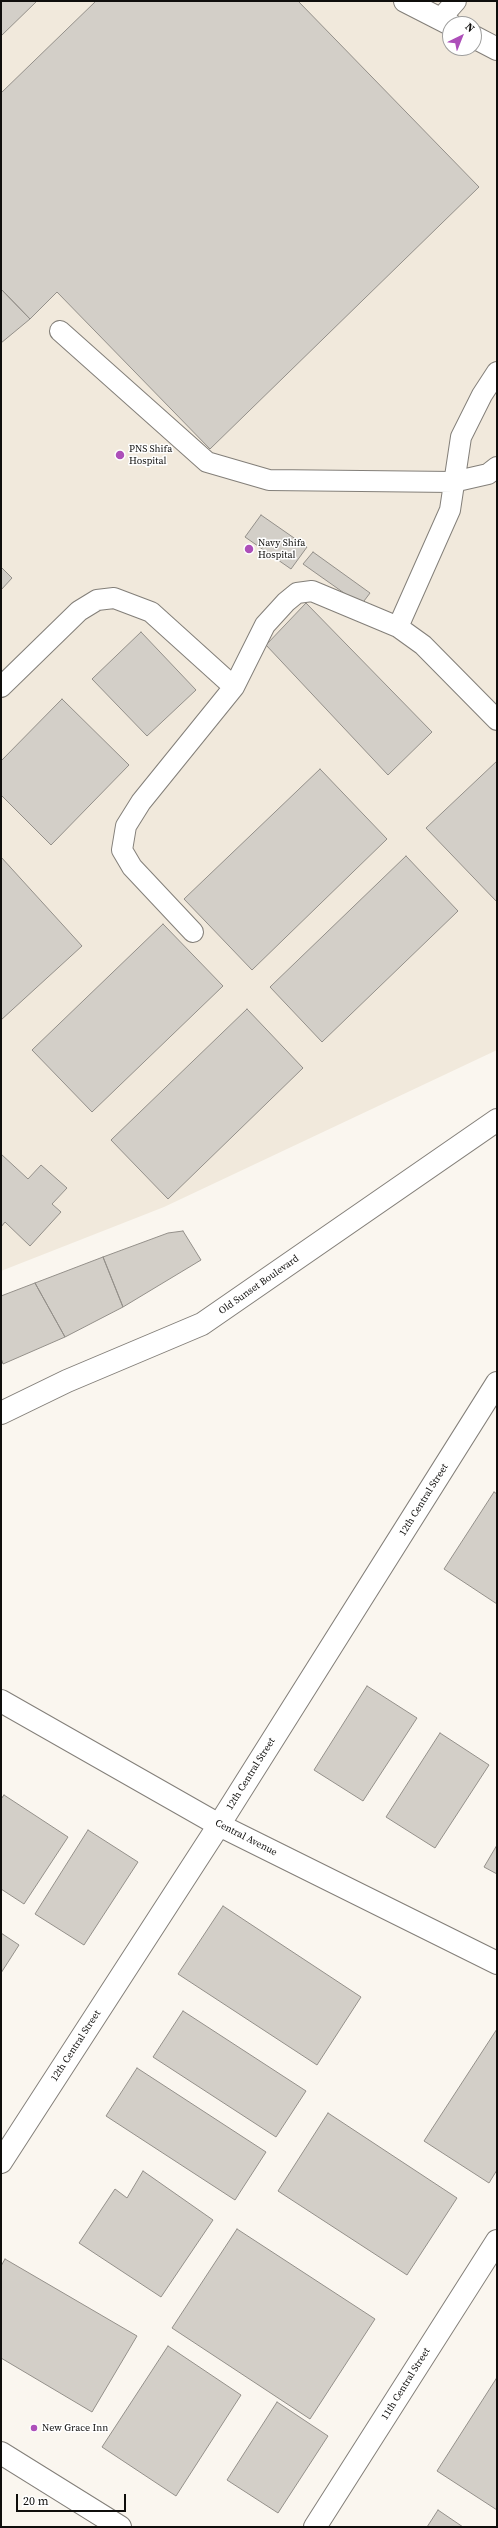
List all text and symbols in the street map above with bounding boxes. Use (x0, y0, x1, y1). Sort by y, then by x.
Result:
north arrow (442, 16, 482, 56)
text: N (462, 19, 478, 36)
place label: PNS Shifa Hospital (129, 443, 172, 466)
marker: PNS Shifa Hospital (114, 449, 126, 461)
place label: Navy Shifa Hospital (258, 537, 305, 560)
marker: Navy Shifa Hospital (243, 543, 255, 555)
street label: Old Sunset Boulevard (217, 1253, 301, 1317)
street label: 12th Central Street (397, 1462, 451, 1538)
street label: 12th Central Street (224, 1736, 278, 1812)
street label: Central Avenue (213, 1817, 279, 1859)
street label: 12th Central Street (48, 2008, 104, 2084)
street label: 11th Central Street (379, 2346, 433, 2422)
place label: New Grace Inn (42, 2422, 108, 2434)
marker: New Grace Inn (29, 2423, 39, 2433)
scale bar (18, 2486, 128, 2512)
text: 20 m (23, 2493, 49, 2509)

